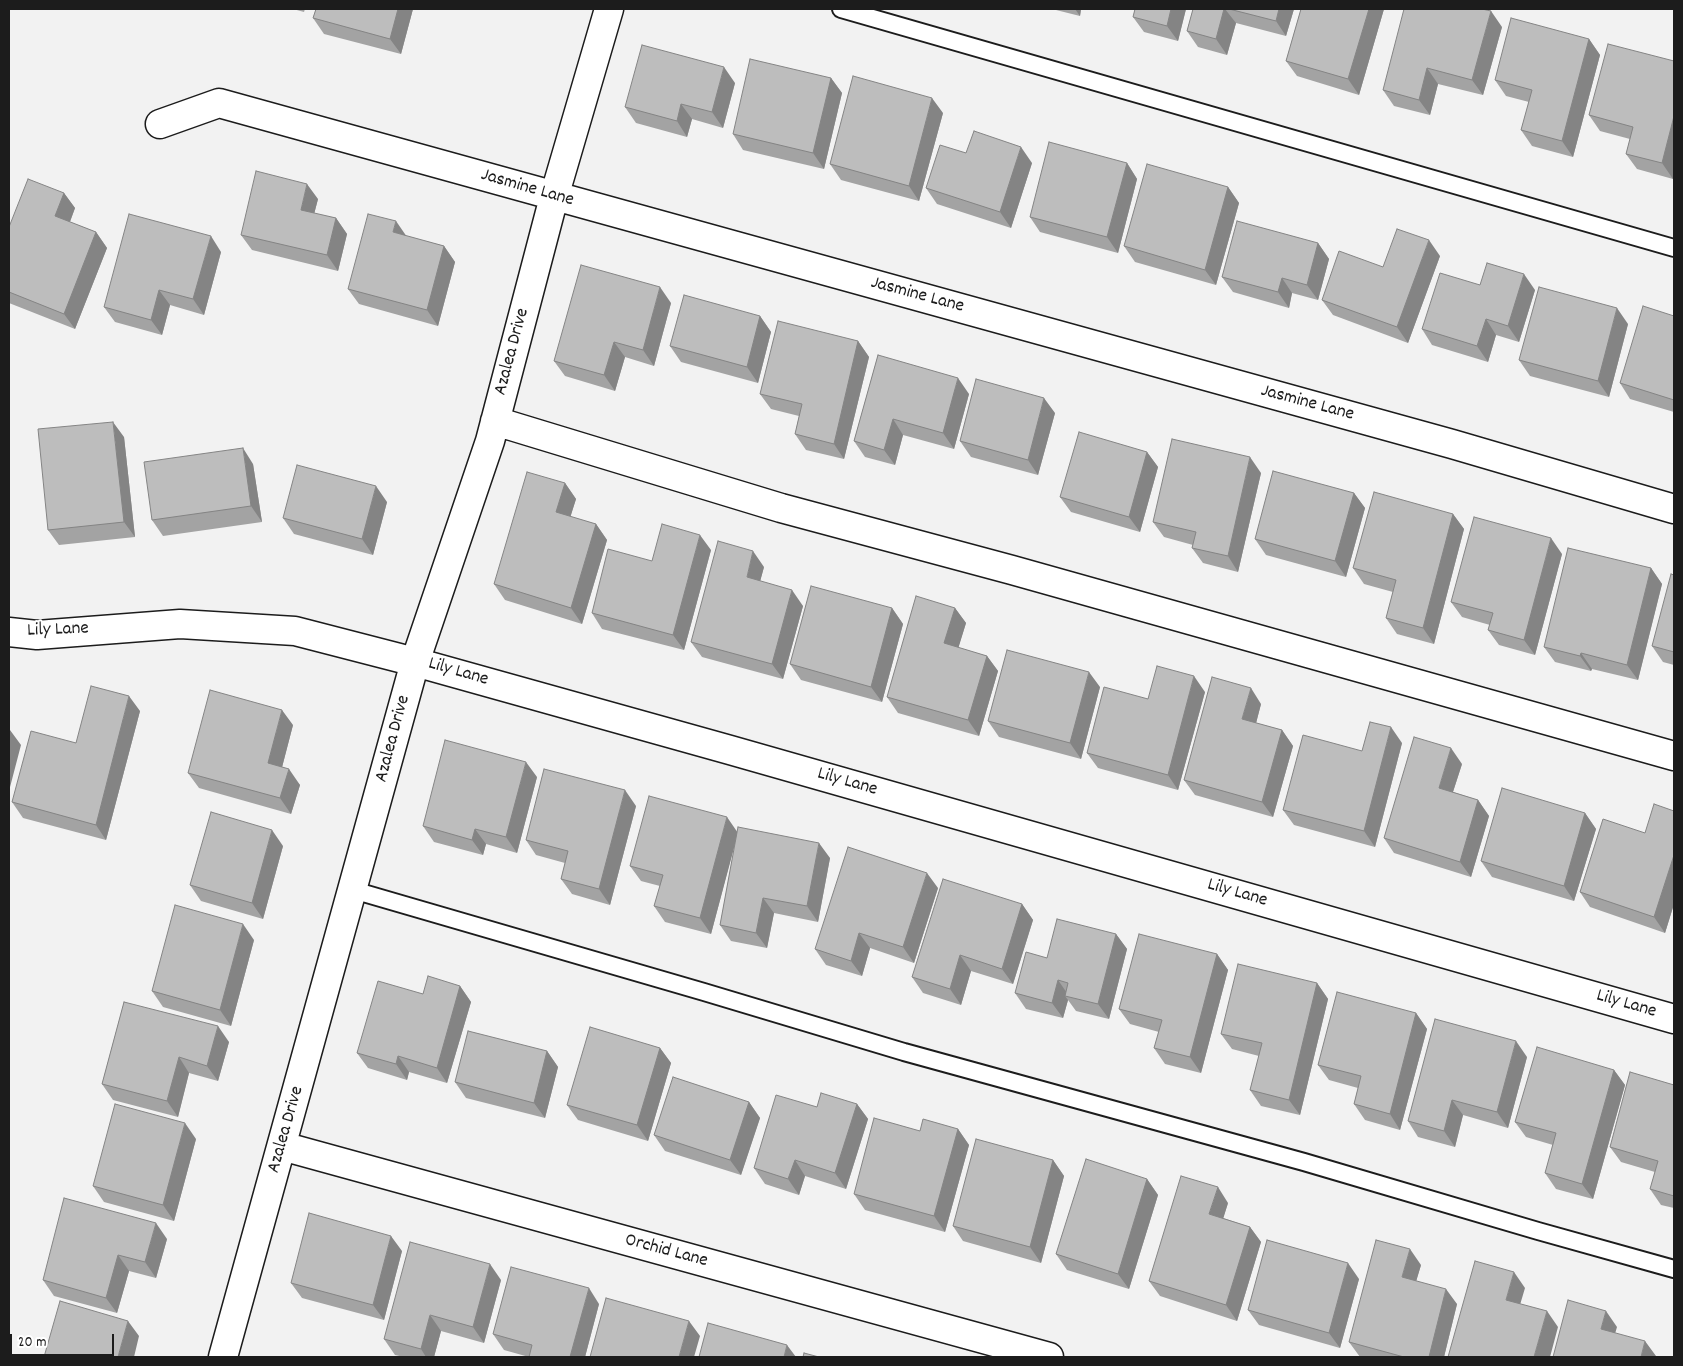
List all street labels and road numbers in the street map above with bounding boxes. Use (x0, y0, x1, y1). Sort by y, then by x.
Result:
street label: Jasmine Lane (478, 165, 576, 213)
street label: Jasmine Lane (868, 273, 966, 319)
street label: Azalea Drive (490, 306, 536, 398)
street label: Jasmine Lane (1258, 381, 1356, 427)
street label: Lily Lane (27, 619, 89, 643)
street label: Lily Lane (425, 654, 491, 692)
street label: Azalea Drive (371, 693, 417, 785)
street label: Lily Lane (814, 764, 880, 802)
street label: Lily Lane (1204, 875, 1270, 913)
street label: Lily Lane (1593, 986, 1659, 1024)
street label: Azalea Drive (264, 1084, 310, 1176)
street label: Orchid Lane (622, 1230, 710, 1274)

